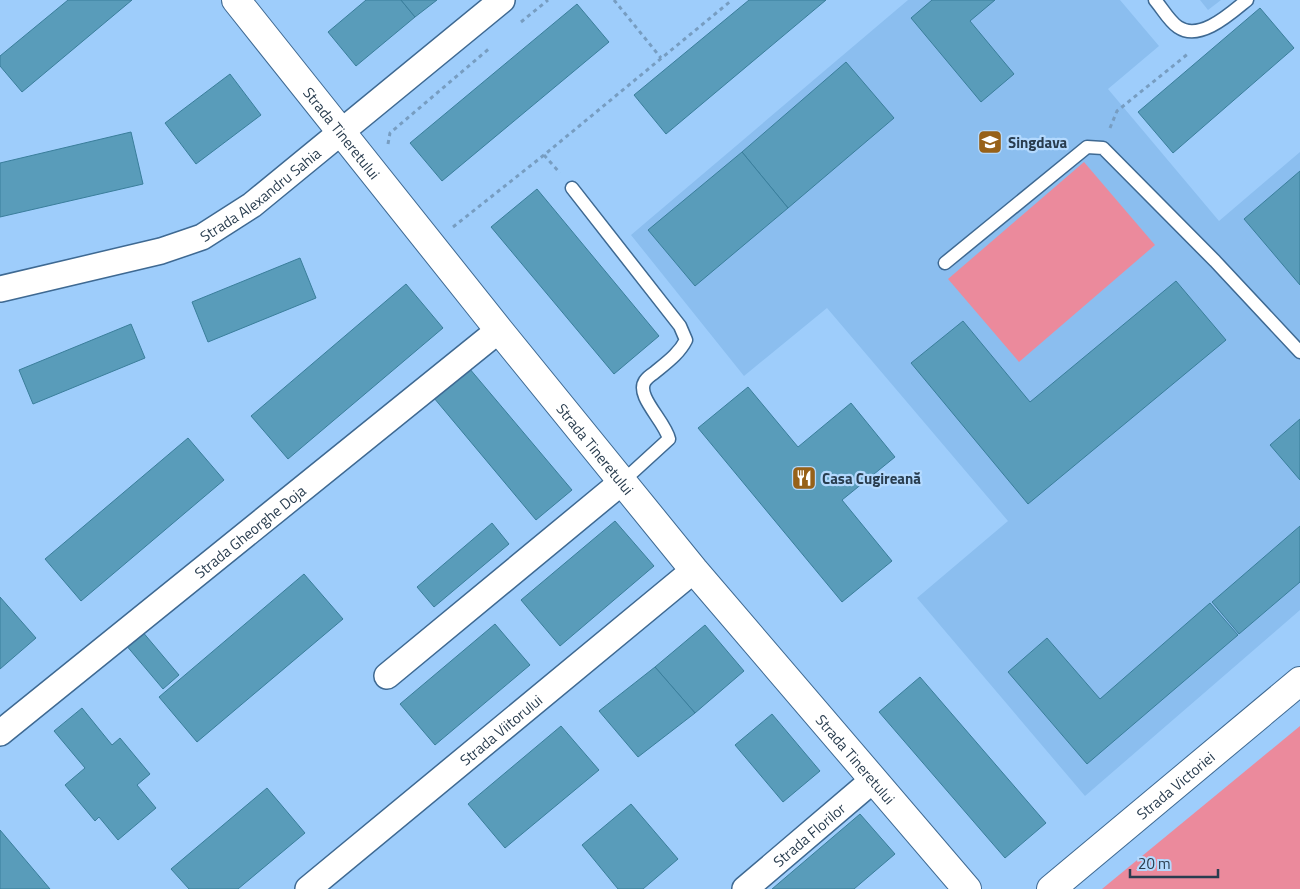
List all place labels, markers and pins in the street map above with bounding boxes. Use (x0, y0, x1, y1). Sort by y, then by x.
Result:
school or university icon: Singdava (977, 129, 1003, 155)
place label: Singdava (1008, 131, 1068, 154)
restaurant icon: Casa Cugireană (791, 465, 817, 491)
place label: Casa Cugireană (822, 467, 921, 490)

